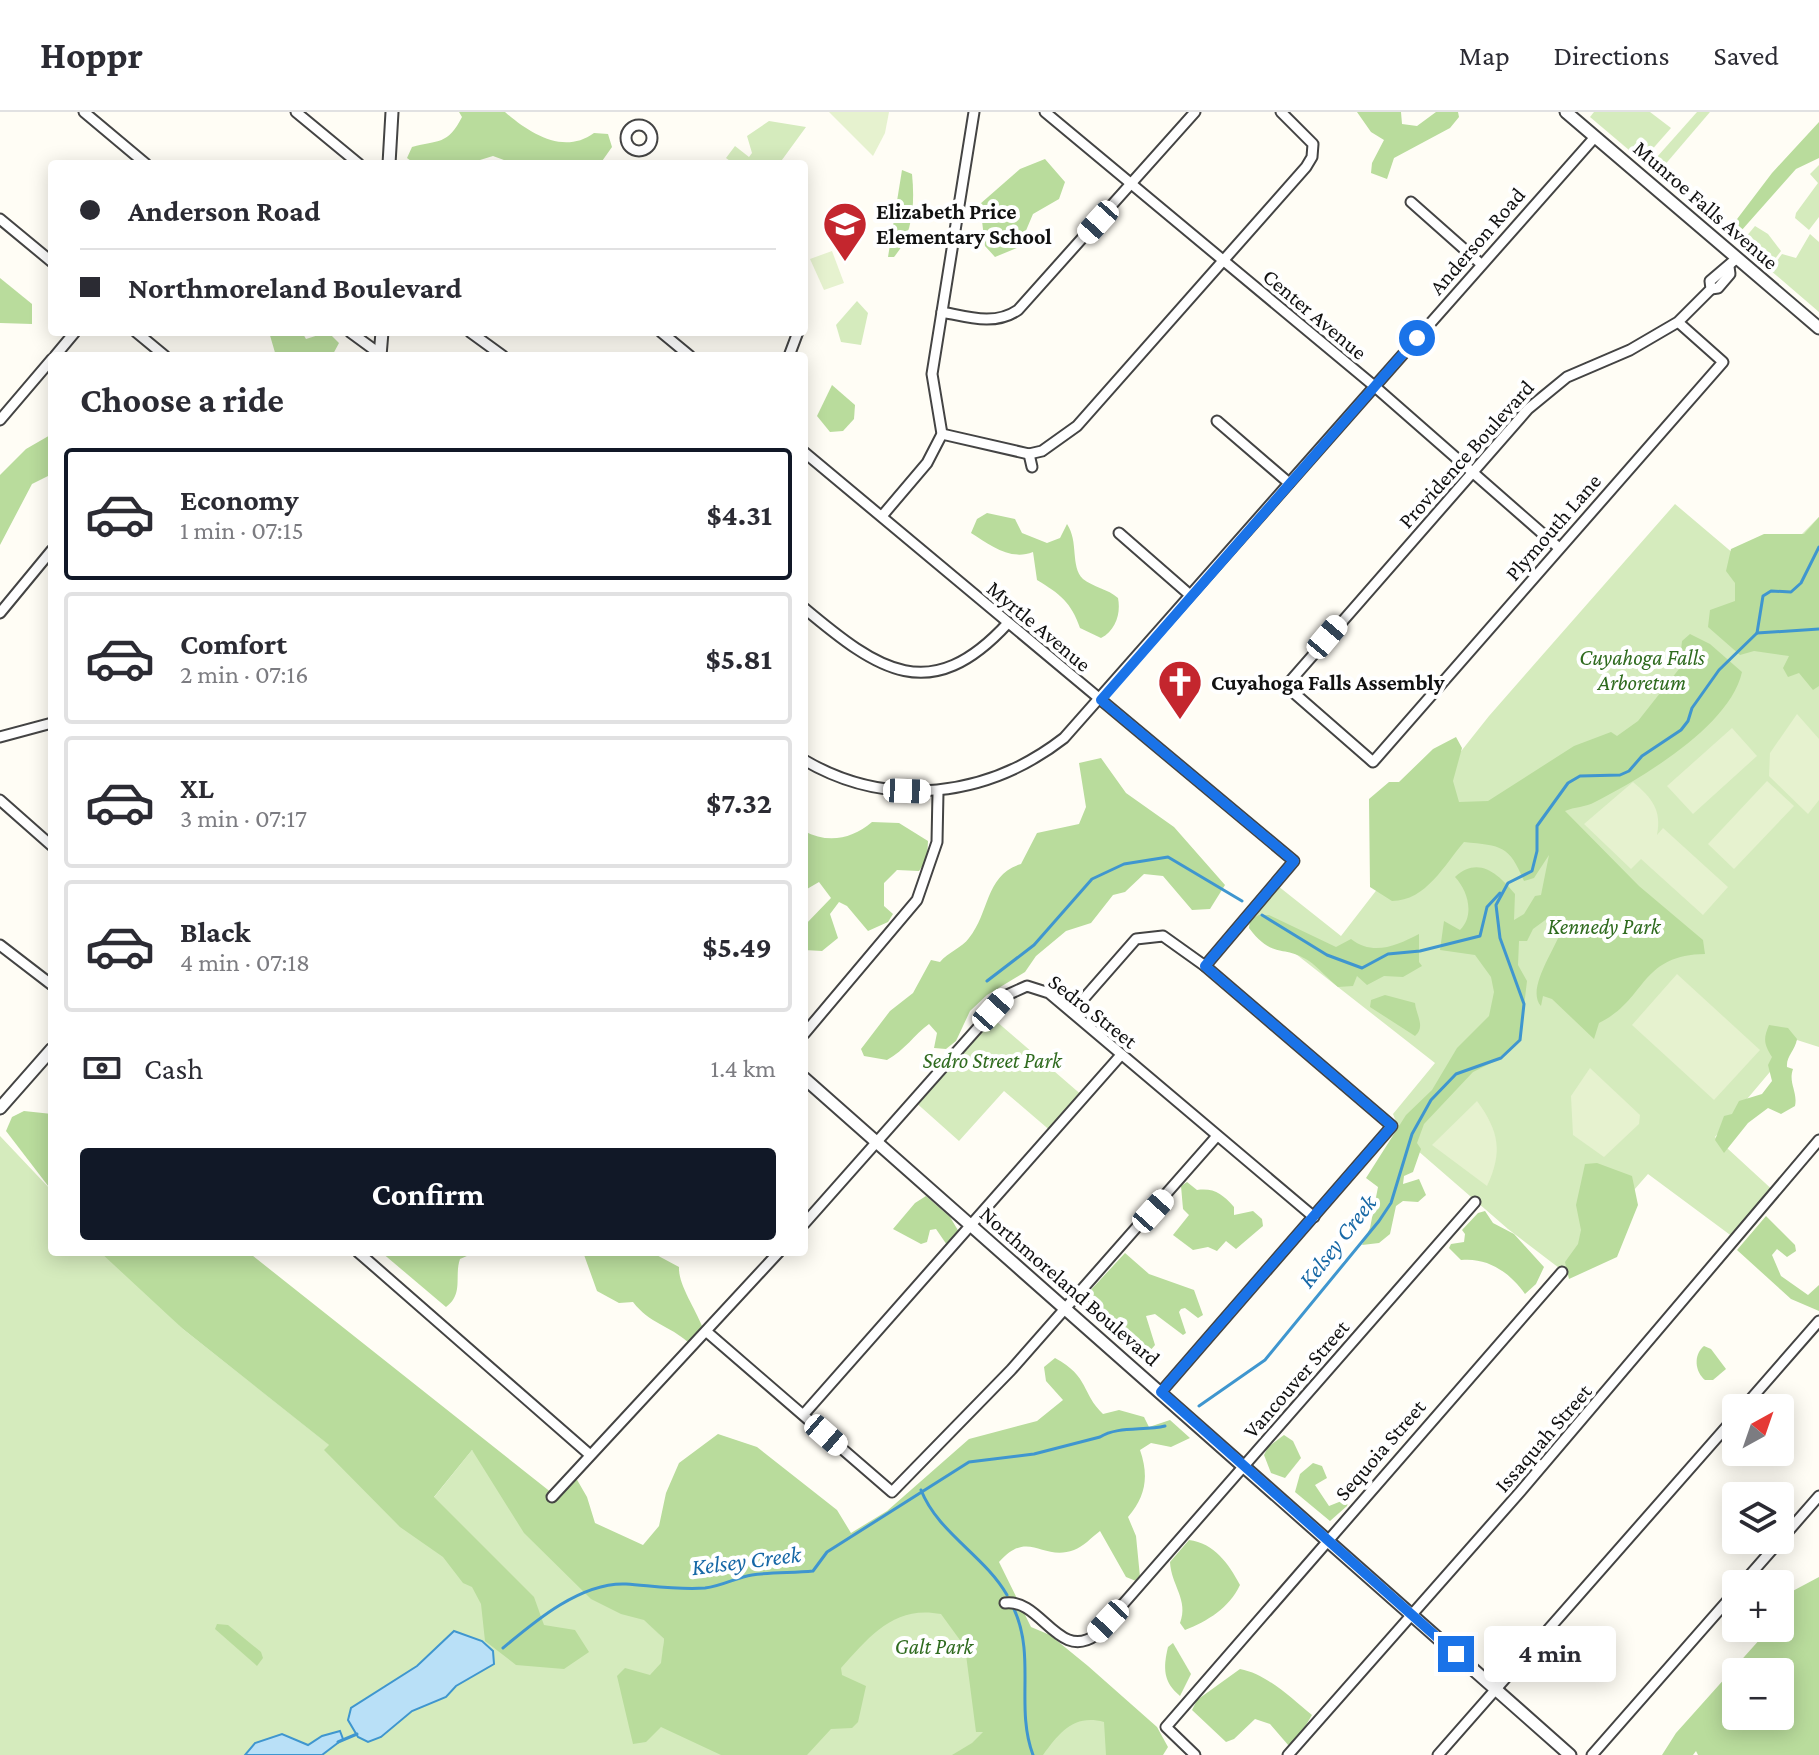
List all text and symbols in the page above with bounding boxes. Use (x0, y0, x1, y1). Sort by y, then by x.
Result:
text: Hoppr (40, 34, 143, 76)
text: Map (1459, 40, 1510, 71)
text: Directions (1554, 40, 1669, 71)
text: Saved (1713, 40, 1779, 71)
street label: Munroe Falls Avenue (1629, 135, 1783, 275)
street label: Anderson Road (1424, 182, 1530, 300)
text: Anderson Road (128, 194, 320, 227)
car (1073, 196, 1123, 248)
place label: Elizabeth Price Elementary School (876, 199, 1052, 249)
school or university icon: Elizabeth Price Elementary School (821, 200, 869, 263)
street label: Center Avenue (1258, 263, 1372, 365)
text: Northmoreland Boulevard (128, 271, 462, 304)
route start (1399, 320, 1435, 356)
street label: Providence Boulevard (1393, 375, 1539, 533)
text: Choose a ride (80, 380, 284, 420)
street label: Plymouth Lane (1500, 469, 1606, 585)
icon: car (84, 478, 156, 550)
text: Economy (180, 483, 299, 516)
text: $4.31 (707, 498, 772, 531)
text: 1 min · 07:15 (180, 516, 304, 545)
street label: Myrtle Avenue (982, 575, 1096, 677)
car (1302, 611, 1352, 663)
icon: car (84, 622, 156, 694)
text: Comfort (180, 627, 287, 660)
text: $5.81 (705, 642, 772, 675)
park label: Cuyahoga Falls Arboretum (1579, 645, 1705, 695)
church icon: Cuyahoga Falls Assembly (1156, 658, 1204, 721)
text: 2 min · 07:16 (180, 660, 308, 689)
place label: Cuyahoga Falls Assembly (1211, 670, 1445, 695)
icon: car (84, 766, 156, 838)
text: XL (180, 771, 214, 804)
car (883, 778, 931, 804)
text: $7.32 (706, 786, 772, 819)
text: 3 min · 07:17 (180, 804, 307, 833)
icon: car (84, 910, 156, 982)
park label: Kennedy Park (1548, 914, 1662, 939)
text: Black (180, 915, 251, 948)
text: $5.49 (702, 930, 772, 963)
text: 4 min · 07:18 (180, 948, 310, 977)
street label: Sedro Street (1044, 969, 1143, 1054)
car (968, 984, 1018, 1036)
icon: cash (80, 1046, 124, 1090)
park label: Sedro Street Park (922, 1048, 1063, 1073)
text: Cash (144, 1052, 203, 1085)
text: 1.4 km (711, 1054, 776, 1083)
button: Confirm (80, 1148, 776, 1240)
car (1128, 1185, 1178, 1237)
water label: Kelsey Creek (1292, 1188, 1382, 1293)
street label: Northmoreland Boulevard (975, 1201, 1165, 1371)
street label: Vancouver Street (1238, 1314, 1355, 1443)
street label: Issaquah Street (1489, 1378, 1597, 1497)
street label: Sequoia Street (1329, 1394, 1431, 1506)
north arrow (1722, 1394, 1794, 1466)
map controls (1722, 1394, 1794, 1730)
car (800, 1410, 852, 1460)
button: layers (1722, 1482, 1794, 1554)
water label: Kelsey Creek (690, 1540, 804, 1580)
button: + (1722, 1570, 1794, 1642)
car (1083, 1595, 1133, 1647)
callout: 4 min (1484, 1626, 1616, 1682)
park label: Galt Park (895, 1634, 975, 1659)
route end (1438, 1636, 1474, 1672)
text: 4 min (1518, 1639, 1582, 1668)
button: − (1722, 1658, 1794, 1730)

